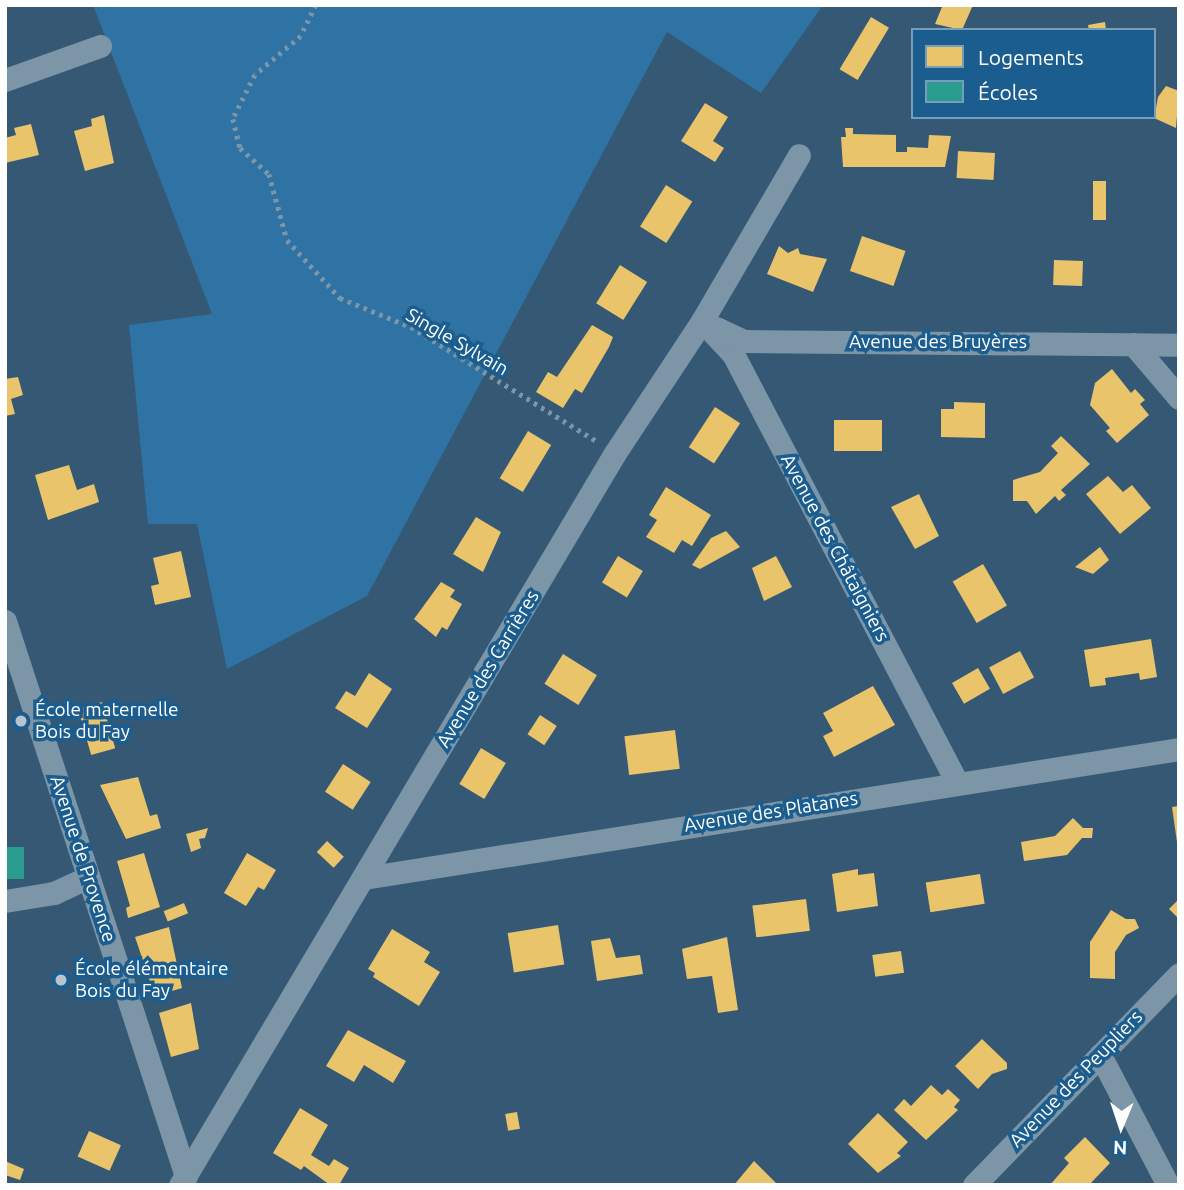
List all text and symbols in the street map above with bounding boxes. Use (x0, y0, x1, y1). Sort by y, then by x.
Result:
legend (911, 28, 1156, 119)
text: Logements (978, 45, 1084, 69)
text: Écoles (978, 80, 1038, 104)
street label: Single Sylvain (402, 304, 512, 380)
street label: Avenue des Bruyères (849, 331, 1027, 353)
street label: Avenue des Châtaigniers (776, 450, 894, 646)
street label: Avenue des Carrières (432, 586, 544, 752)
place label: École maternelle Bois du Fay (35, 699, 178, 743)
marker: École maternelle Bois du Fay (13, 713, 29, 729)
street label: Avenue de Provence (45, 773, 121, 945)
street label: Avenue des Platanes (683, 787, 859, 837)
place label: École élémentaire Bois du Fay (75, 958, 229, 1002)
marker: École élémentaire Bois du Fay (53, 972, 69, 988)
street label: Avenue des Peupliers (1005, 1006, 1147, 1152)
north arrow (1086, 1092, 1156, 1162)
text: N (1113, 1137, 1128, 1159)

